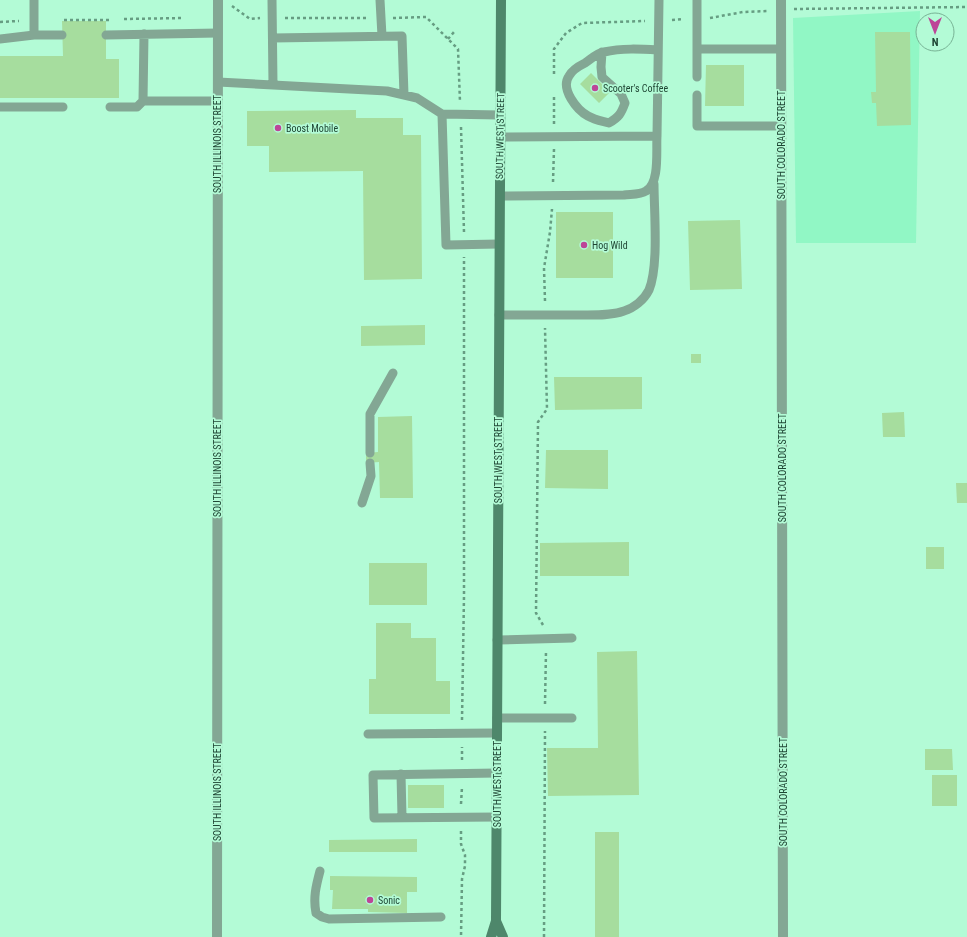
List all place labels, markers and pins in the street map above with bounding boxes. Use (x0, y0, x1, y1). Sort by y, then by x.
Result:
marker: Scooter's Coffee (590, 83, 600, 93)
place label: Scooter's Coffee (603, 83, 668, 94)
marker: Boost Mobile (273, 123, 283, 133)
place label: Boost Mobile (286, 123, 338, 134)
marker: Hog Wild (579, 240, 589, 250)
place label: Hog Wild (592, 240, 628, 251)
marker: Sonic (365, 895, 375, 905)
place label: Sonic (378, 895, 400, 906)

